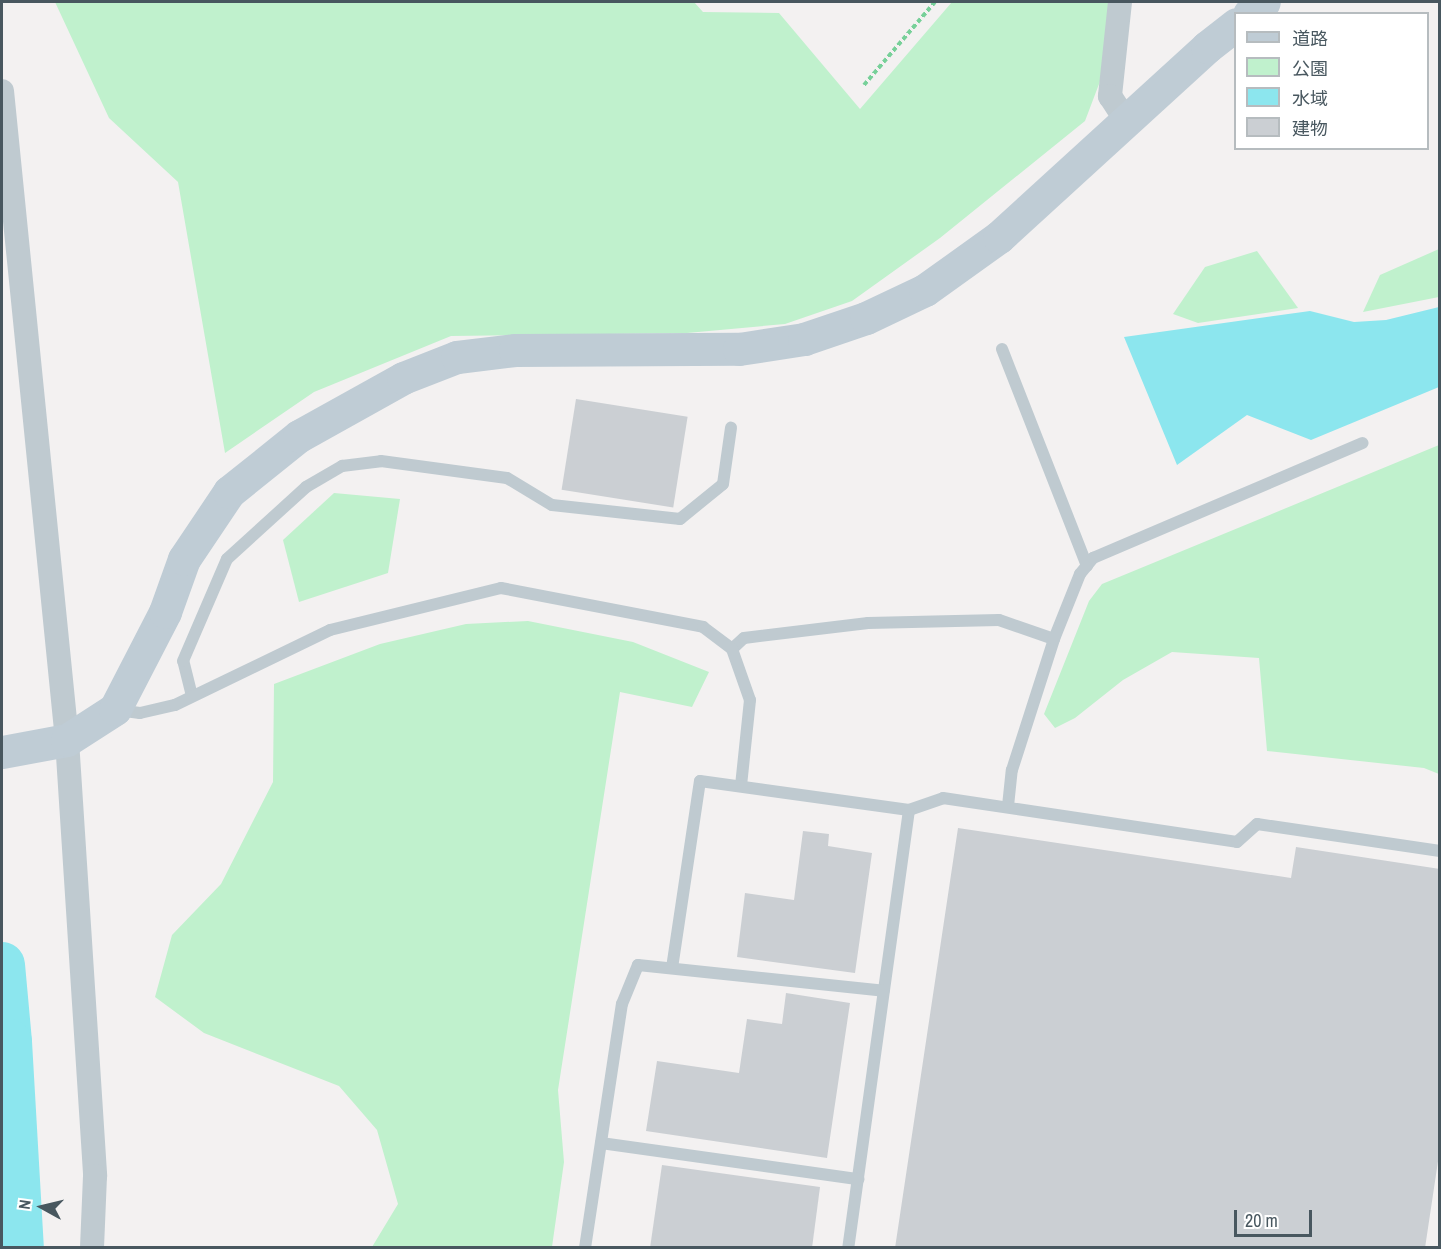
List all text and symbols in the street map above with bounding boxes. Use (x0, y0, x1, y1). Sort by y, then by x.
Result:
legend (1234, 12, 1429, 150)
text: 道路 (1292, 26, 1328, 51)
text: 公園 (1292, 56, 1328, 81)
text: 水域 (1292, 86, 1328, 111)
text: 建物 (1292, 116, 1328, 141)
north arrow (12, 1177, 72, 1237)
text: N (13, 1198, 36, 1211)
scale bar (1237, 1198, 1315, 1236)
text: 20 m (1245, 1208, 1278, 1233)

